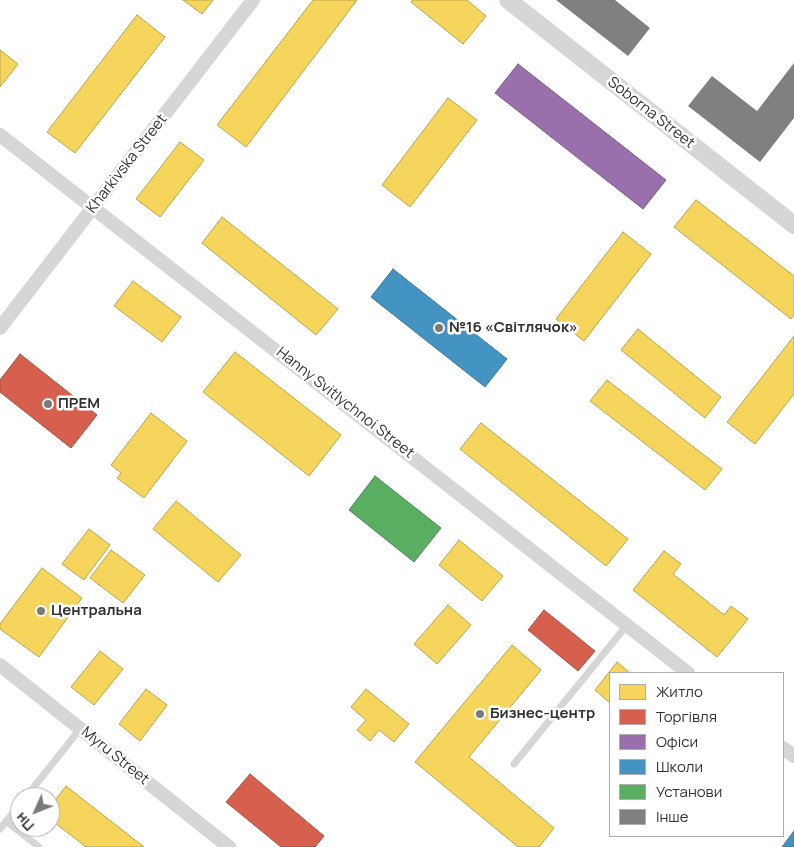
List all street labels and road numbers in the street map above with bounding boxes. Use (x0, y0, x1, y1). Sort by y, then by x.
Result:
street label: Soborna Street (604, 73, 698, 153)
street label: Kharkivska Street (83, 111, 171, 217)
street label: Hanny Svitlychnoi Street (272, 344, 418, 462)
street label: Myru Street (78, 723, 152, 789)

